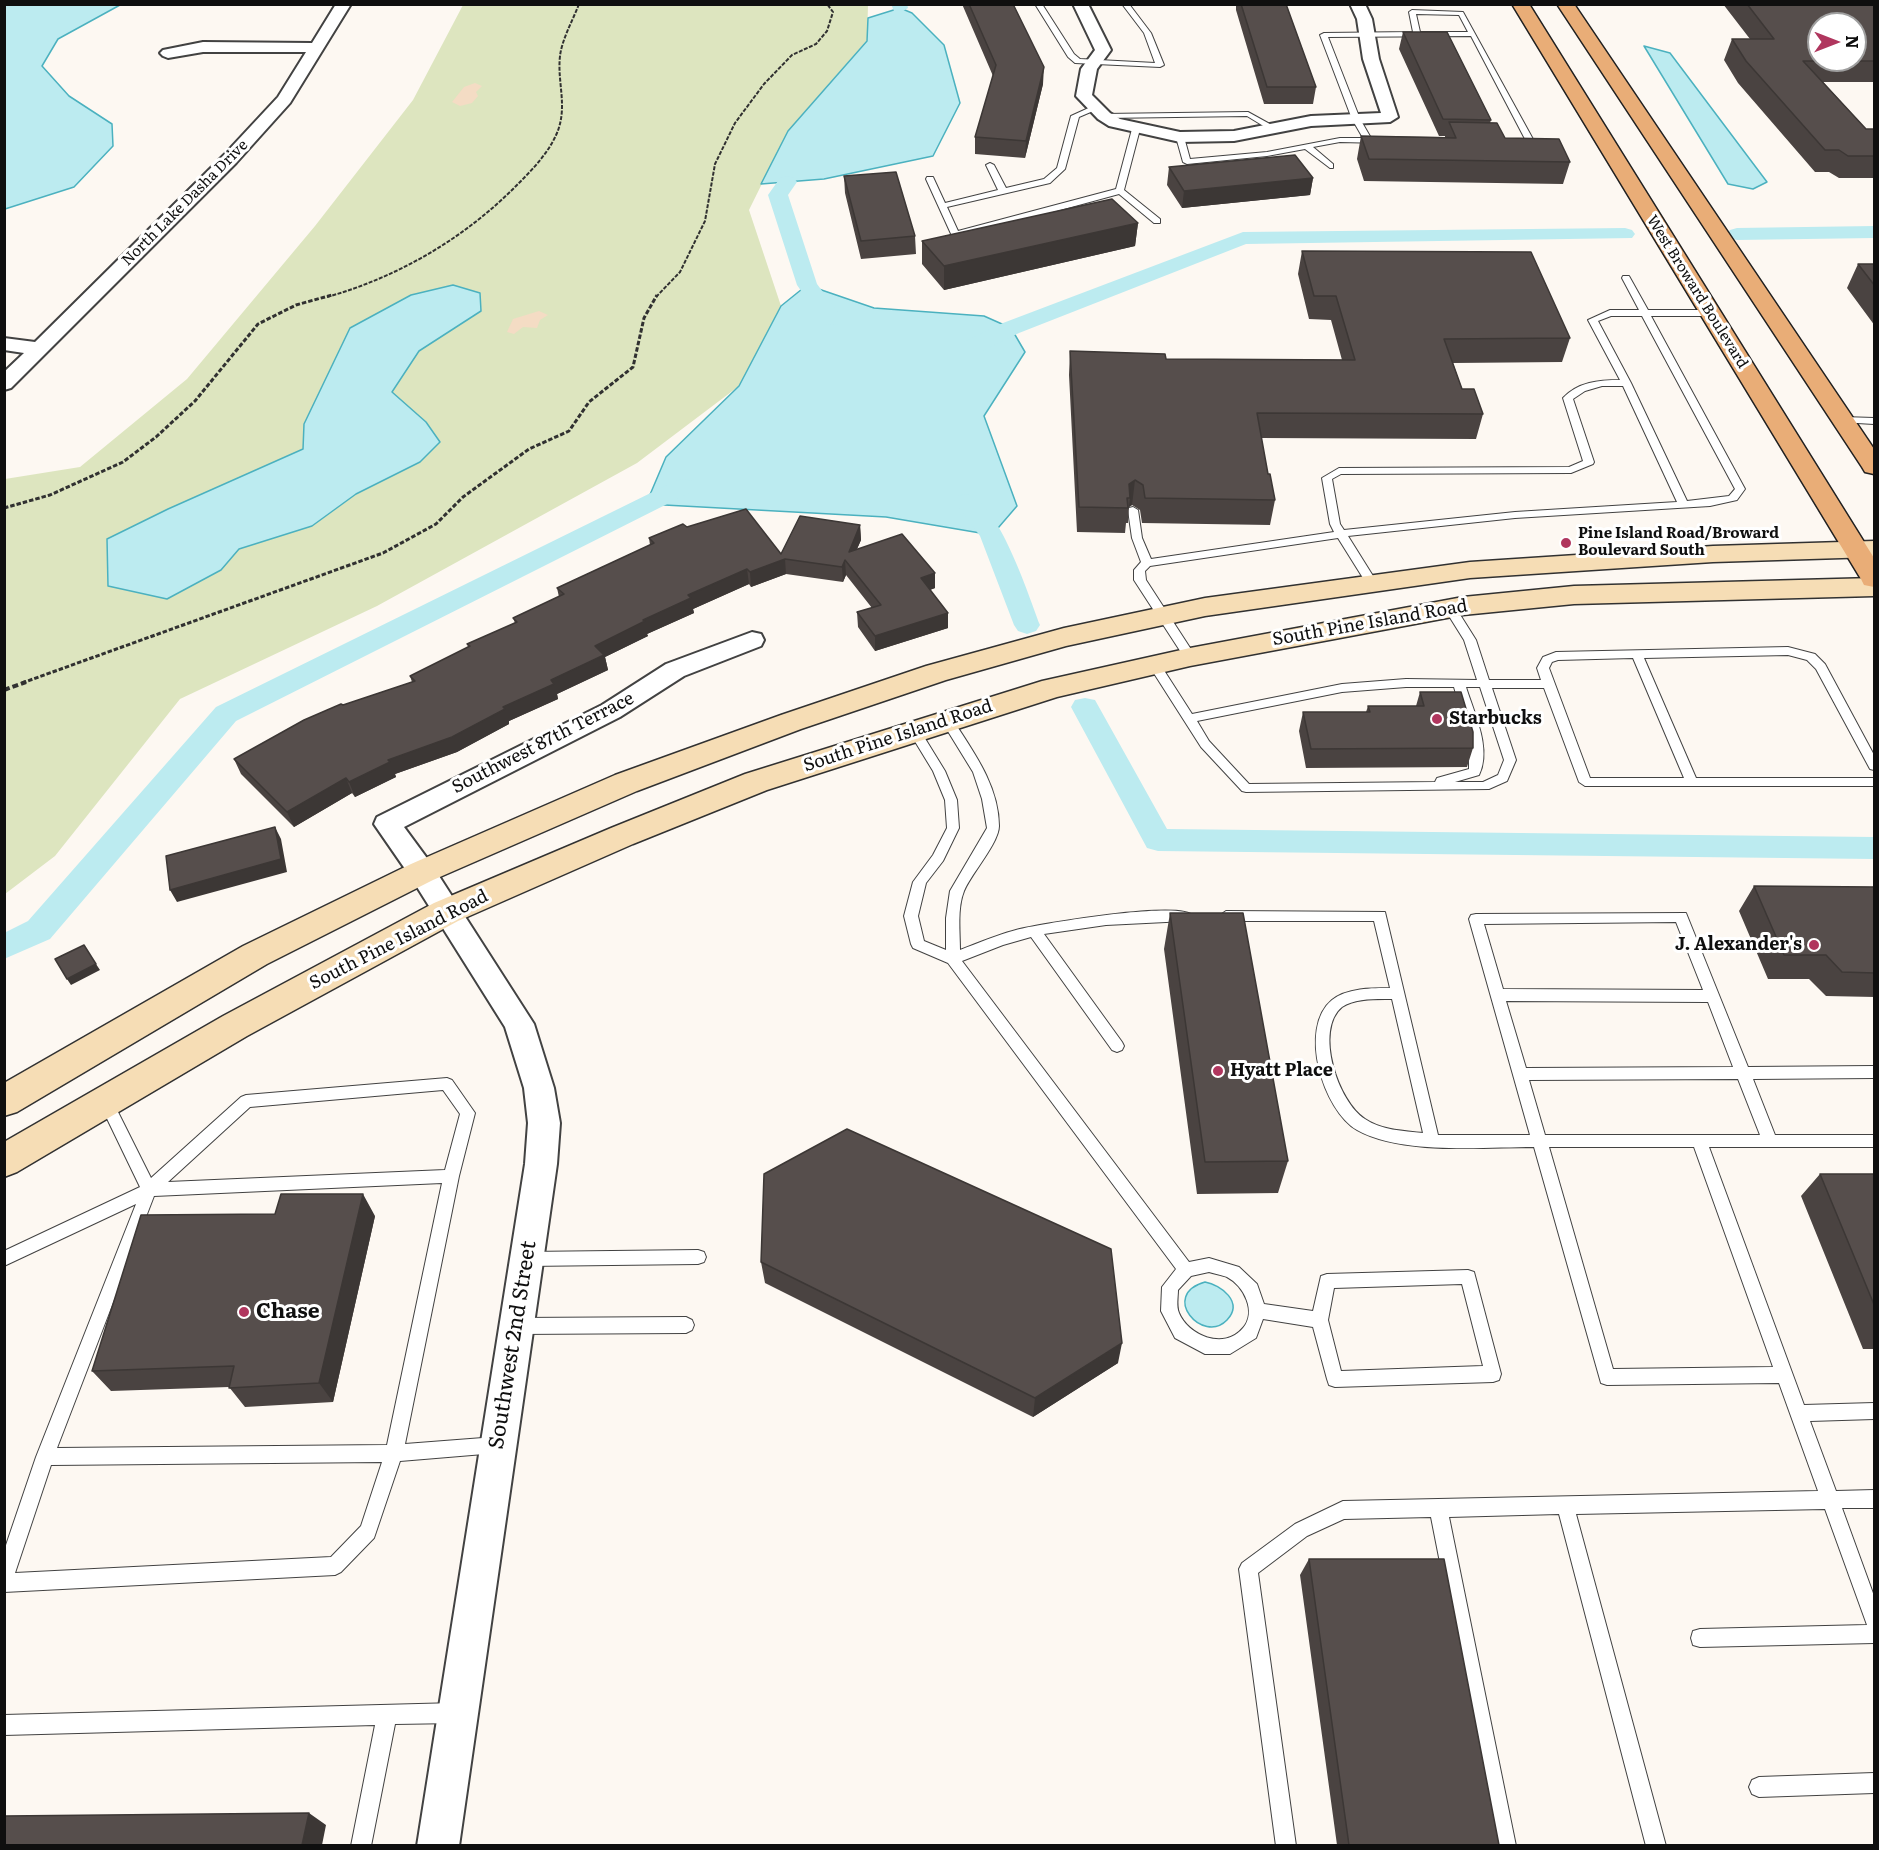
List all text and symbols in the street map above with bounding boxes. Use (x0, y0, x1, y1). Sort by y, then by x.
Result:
north arrow (1807, 12, 1867, 72)
text: N (1841, 35, 1865, 49)
street label: North Lake Dasha Drive (118, 136, 252, 270)
street label: West Broward Boulevard (1643, 212, 1751, 372)
place label: Pine Island Road/Broward Boulevard South (1578, 525, 1779, 560)
marker: Pine Island Road/Broward Boulevard South (1559, 536, 1573, 550)
street label: South Pine Island Road (1271, 595, 1469, 651)
street label: Southwest 87th Terrace (448, 688, 638, 798)
street label: South Pine Island Road (801, 695, 995, 777)
place label: Starbucks (1449, 708, 1542, 730)
marker: Starbucks (1430, 712, 1444, 726)
street label: South Pine Island Road (306, 886, 492, 994)
place label: J. Alexander's (1675, 934, 1802, 956)
marker: J. Alexander's (1807, 938, 1821, 952)
place label: Hyatt Place (1230, 1060, 1333, 1082)
marker: Hyatt Place (1211, 1064, 1225, 1078)
street label: Southwest 2nd Street (484, 1239, 542, 1451)
place label: Chase (256, 1299, 320, 1325)
marker: Chase (237, 1305, 251, 1319)

